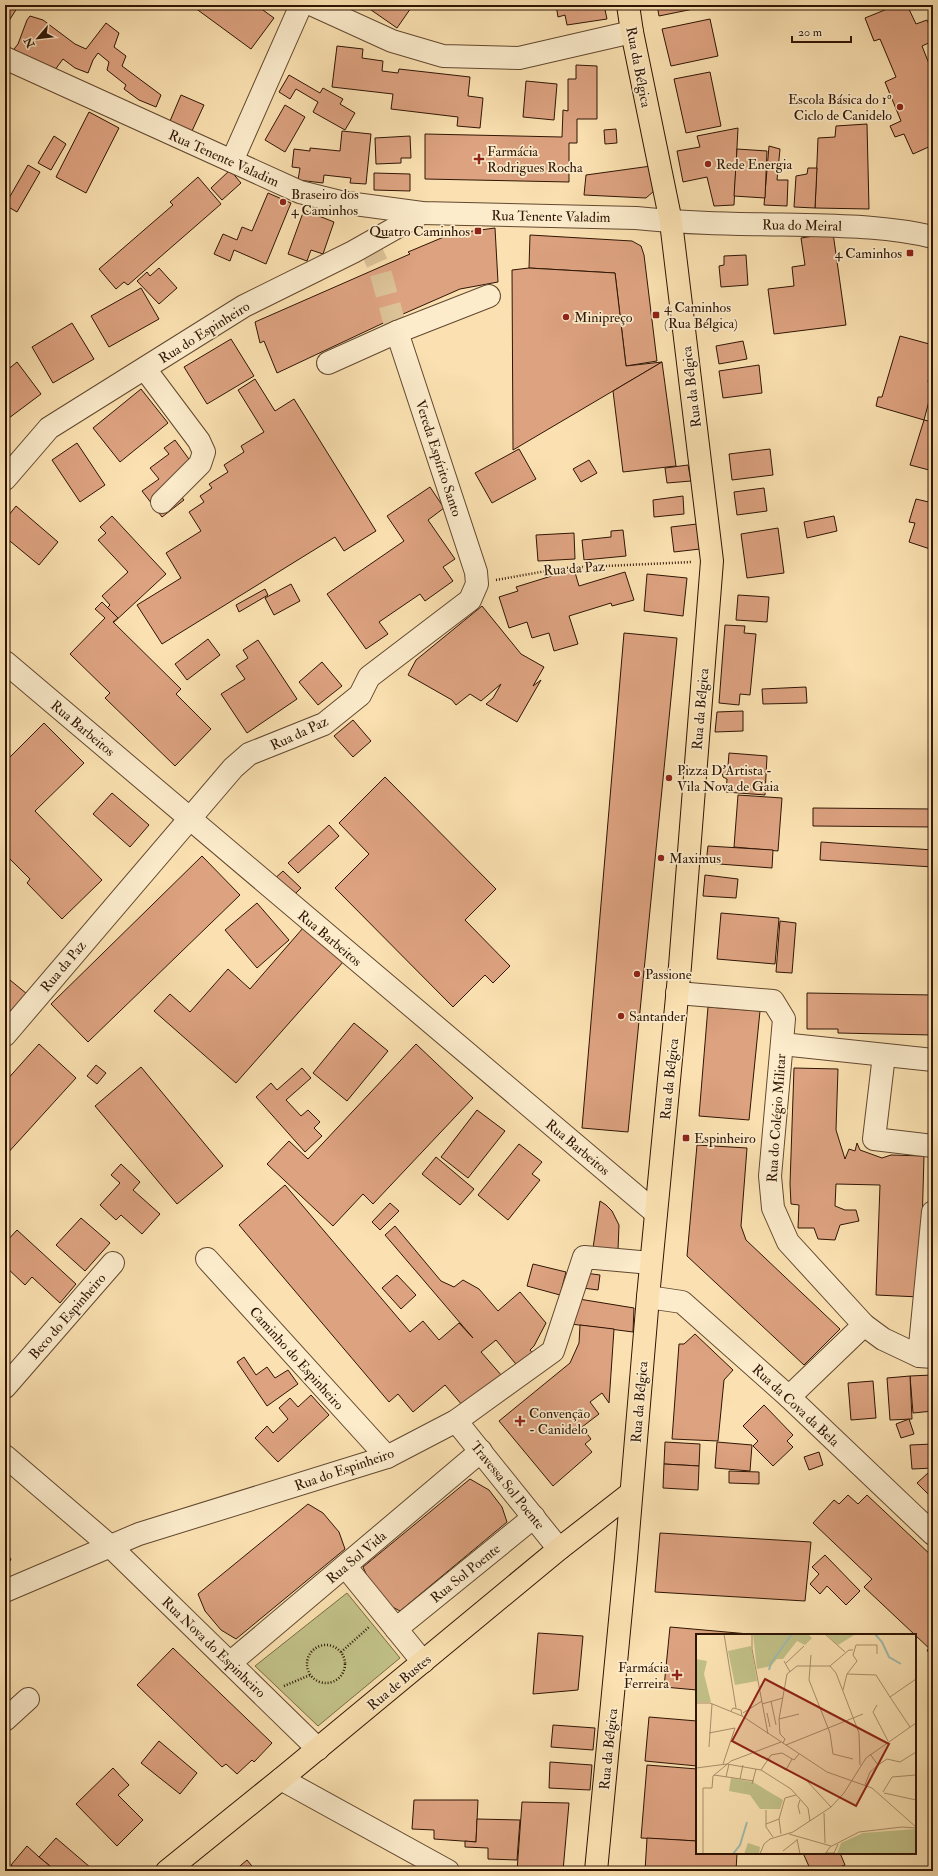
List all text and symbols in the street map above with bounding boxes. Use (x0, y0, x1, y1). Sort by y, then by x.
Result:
north arrow (18, 18, 58, 58)
scale bar (792, 18, 851, 44)
street label: Rua da Bélgica (622, 25, 655, 109)
text: 20 m (798, 25, 823, 40)
text: N (21, 34, 38, 51)
place label: Escola Básica do 1º Ciclo de Canidelo (788, 91, 892, 124)
marker: Escola Básica do 1º Ciclo de Canidelo (895, 102, 905, 112)
street label: Rua Tenente Valadim (166, 126, 282, 191)
place label: Farmácia Rodrigues Rocha (487, 143, 583, 176)
marker: Farmácia Rodrigues Rocha (474, 154, 484, 164)
place label: Rede Energia (716, 156, 792, 173)
marker: Rede Energia (703, 159, 713, 169)
place label: Braseiro dos 4 Caminhos (291, 186, 359, 219)
marker: Braseiro dos 4 Caminhos (278, 197, 288, 207)
street label: Rua Tenente Valadim (491, 207, 611, 226)
street label: Rua do Meiral (762, 216, 842, 235)
place label: Quatro Caminhos (369, 223, 470, 240)
marker: Quatro Caminhos (473, 226, 483, 236)
place label: 4 Caminhos (835, 245, 902, 262)
marker: 4 Caminhos (905, 248, 915, 258)
street label: Rua do Espinheiro (156, 298, 254, 368)
place label: 4 Caminhos (Rua Bélgica) (664, 299, 738, 332)
place label: Minipreço (574, 309, 633, 327)
marker: 4 Caminhos (Rua Bélgica) (651, 310, 661, 320)
marker: Minipreço (561, 312, 571, 322)
street label: Rua da Bélgica (678, 345, 705, 429)
street label: Vereda Espírito Santo (411, 398, 466, 519)
street label: Rua da Paz (543, 558, 606, 579)
street label: Rua da Bélgica (688, 667, 713, 751)
street label: Rua Barbeitos (47, 697, 118, 760)
street label: Rua da Paz (268, 713, 331, 754)
place label: Pizza D'Artista - Vila Nova de Gaia (677, 762, 779, 795)
marker: Pizza D'Artista - Vila Nova de Gaia (664, 773, 674, 783)
place label: Maximus (669, 850, 721, 867)
marker: Maximus (656, 853, 666, 863)
street label: Rua Barbeitos (294, 907, 365, 970)
street label: Rua da Paz (37, 937, 90, 995)
place label: Passione (645, 966, 692, 983)
marker: Passione (632, 969, 642, 979)
place label: Santander (629, 1008, 686, 1025)
marker: Santander (616, 1011, 626, 1021)
street label: Rua da Bélgica (657, 1037, 682, 1121)
street label: Rua do Colégio Militar (764, 1052, 790, 1183)
street label: Rua Barbeitos (542, 1116, 613, 1179)
place label: Espinheiro (694, 1130, 756, 1148)
marker: Espinheiro (681, 1133, 691, 1143)
street label: Beco do Espinheiro (25, 1270, 110, 1364)
street label: Caminho do Espinheiro (245, 1303, 348, 1414)
street label: Rua da Bélgica (627, 1360, 652, 1444)
street label: Rua da Cova da Bela (749, 1361, 843, 1450)
place label: Convenção - Canidelo (529, 1405, 590, 1438)
marker: Convenção - Canidelo (514, 1415, 526, 1427)
street label: Travessa Sol Poente (467, 1438, 548, 1533)
street label: Rua do Espinheiro (292, 1444, 397, 1495)
street label: Rua Sol Vida (323, 1527, 390, 1587)
street label: Rua Sol Poente (427, 1540, 504, 1607)
street label: Rua Nova do Espinheiro (158, 1593, 269, 1702)
inset map (696, 1634, 916, 1854)
street label: Rua de Bustes (364, 1651, 435, 1714)
place label: Farmácia Ferreira (618, 1659, 669, 1692)
marker: Farmácia Ferreira (672, 1670, 682, 1680)
street label: Rua da Bélgica (596, 1707, 621, 1791)

